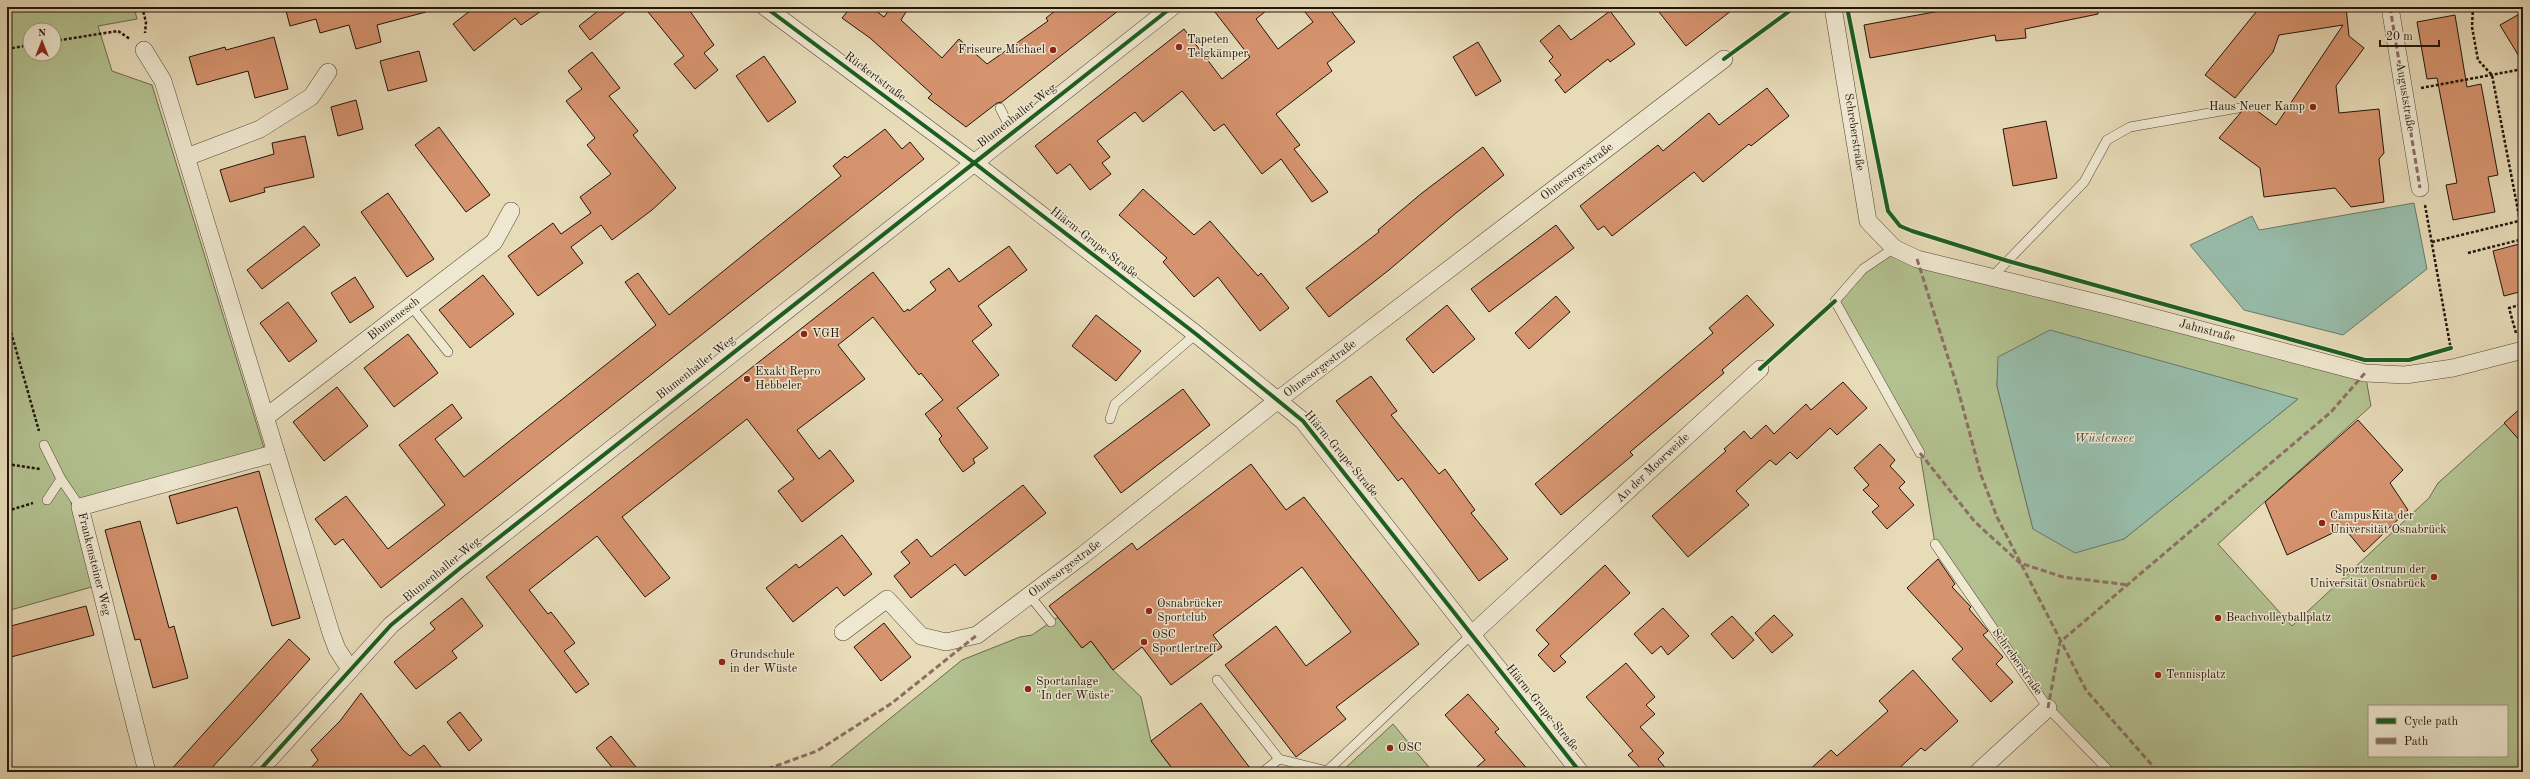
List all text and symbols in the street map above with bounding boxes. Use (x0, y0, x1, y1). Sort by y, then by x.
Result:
north arrow (22, 22, 62, 62)
scale bar (2380, 22, 2439, 48)
text: N (38, 28, 47, 39)
text: 20 m (2386, 31, 2413, 43)
place label: Tapeten Telgkämper (1187, 34, 1248, 60)
marker: Tapeten Telgkämper (1174, 42, 1184, 52)
place label: Friseure Michael (958, 44, 1045, 56)
marker: Friseure Michael (1048, 45, 1058, 55)
street label: Rückertstraße (842, 50, 908, 104)
street label: Auguststraße (2394, 62, 2416, 133)
street label: Blumenhaller Weg (976, 81, 1059, 150)
street label: Schreberstraße (1842, 92, 1866, 172)
place label: Haus Neuer Kamp (2209, 101, 2305, 113)
marker: Haus Neuer Kamp (2308, 102, 2318, 112)
street label: Ohnesorgestraße (1539, 141, 1616, 203)
street label: Hiärm-Grupe-Straße (1048, 205, 1141, 281)
street label: Blumenesch (366, 295, 422, 343)
street label: Jahnstraße (2178, 318, 2237, 344)
place label: VGH (812, 328, 839, 340)
marker: VGH (799, 329, 809, 339)
street label: Blumenhaller Weg (655, 333, 738, 402)
street label: Ohnesorgestraße (1282, 338, 1359, 400)
place label: Exakt Repro Hebbeler (755, 366, 820, 392)
marker: Exakt Repro Hebbeler (742, 374, 752, 384)
street label: Hiärm-Grupe-Straße (1302, 409, 1381, 500)
street label: An der Moorweide (1614, 431, 1692, 505)
water label: Wüstensee (2074, 432, 2134, 445)
place label: CampusKita der Universität Osnabrück (2330, 510, 2446, 536)
street label: Frankensteiner Weg (75, 511, 113, 617)
marker: CampusKita der Universität Osnabrück (2317, 518, 2327, 528)
street label: Blumenhaller Weg (401, 535, 483, 605)
street label: Ohnesorgestraße (1027, 538, 1104, 600)
place label: Sportzentrum der Universität Osnabrück (2310, 564, 2426, 590)
marker: Sportzentrum der Universität Osnabrück (2429, 572, 2439, 582)
place label: Osnabrücker Sportclub (1157, 598, 1222, 624)
marker: Osnabrücker Sportclub (1144, 606, 1154, 616)
place label: Beachvolleyballplatz (2226, 612, 2331, 624)
marker: Beachvolleyballplatz (2213, 613, 2223, 623)
street label: Schreberstraße (1990, 626, 2045, 698)
place label: OSC Sportlertreff (1152, 629, 1218, 655)
marker: OSC Sportlertreff (1139, 637, 1149, 647)
place label: Grundschule in der Wüste (730, 649, 798, 675)
marker: Grundschule in der Wüste (717, 657, 727, 667)
street label: Hiärm-Grupe-Straße (1503, 662, 1581, 754)
place label: Tennisplatz (2166, 669, 2226, 681)
marker: Tennisplatz (2153, 670, 2163, 680)
place label: Sportanlage "In der Wüste" (1036, 676, 1114, 702)
marker: Sportanlage "In der Wüste" (1023, 684, 1033, 694)
legend (2368, 705, 2508, 757)
text: Cycle path (2404, 716, 2459, 728)
text: Path (2404, 736, 2429, 748)
place label: OSC (1398, 742, 1422, 754)
marker: OSC (1385, 743, 1395, 753)

